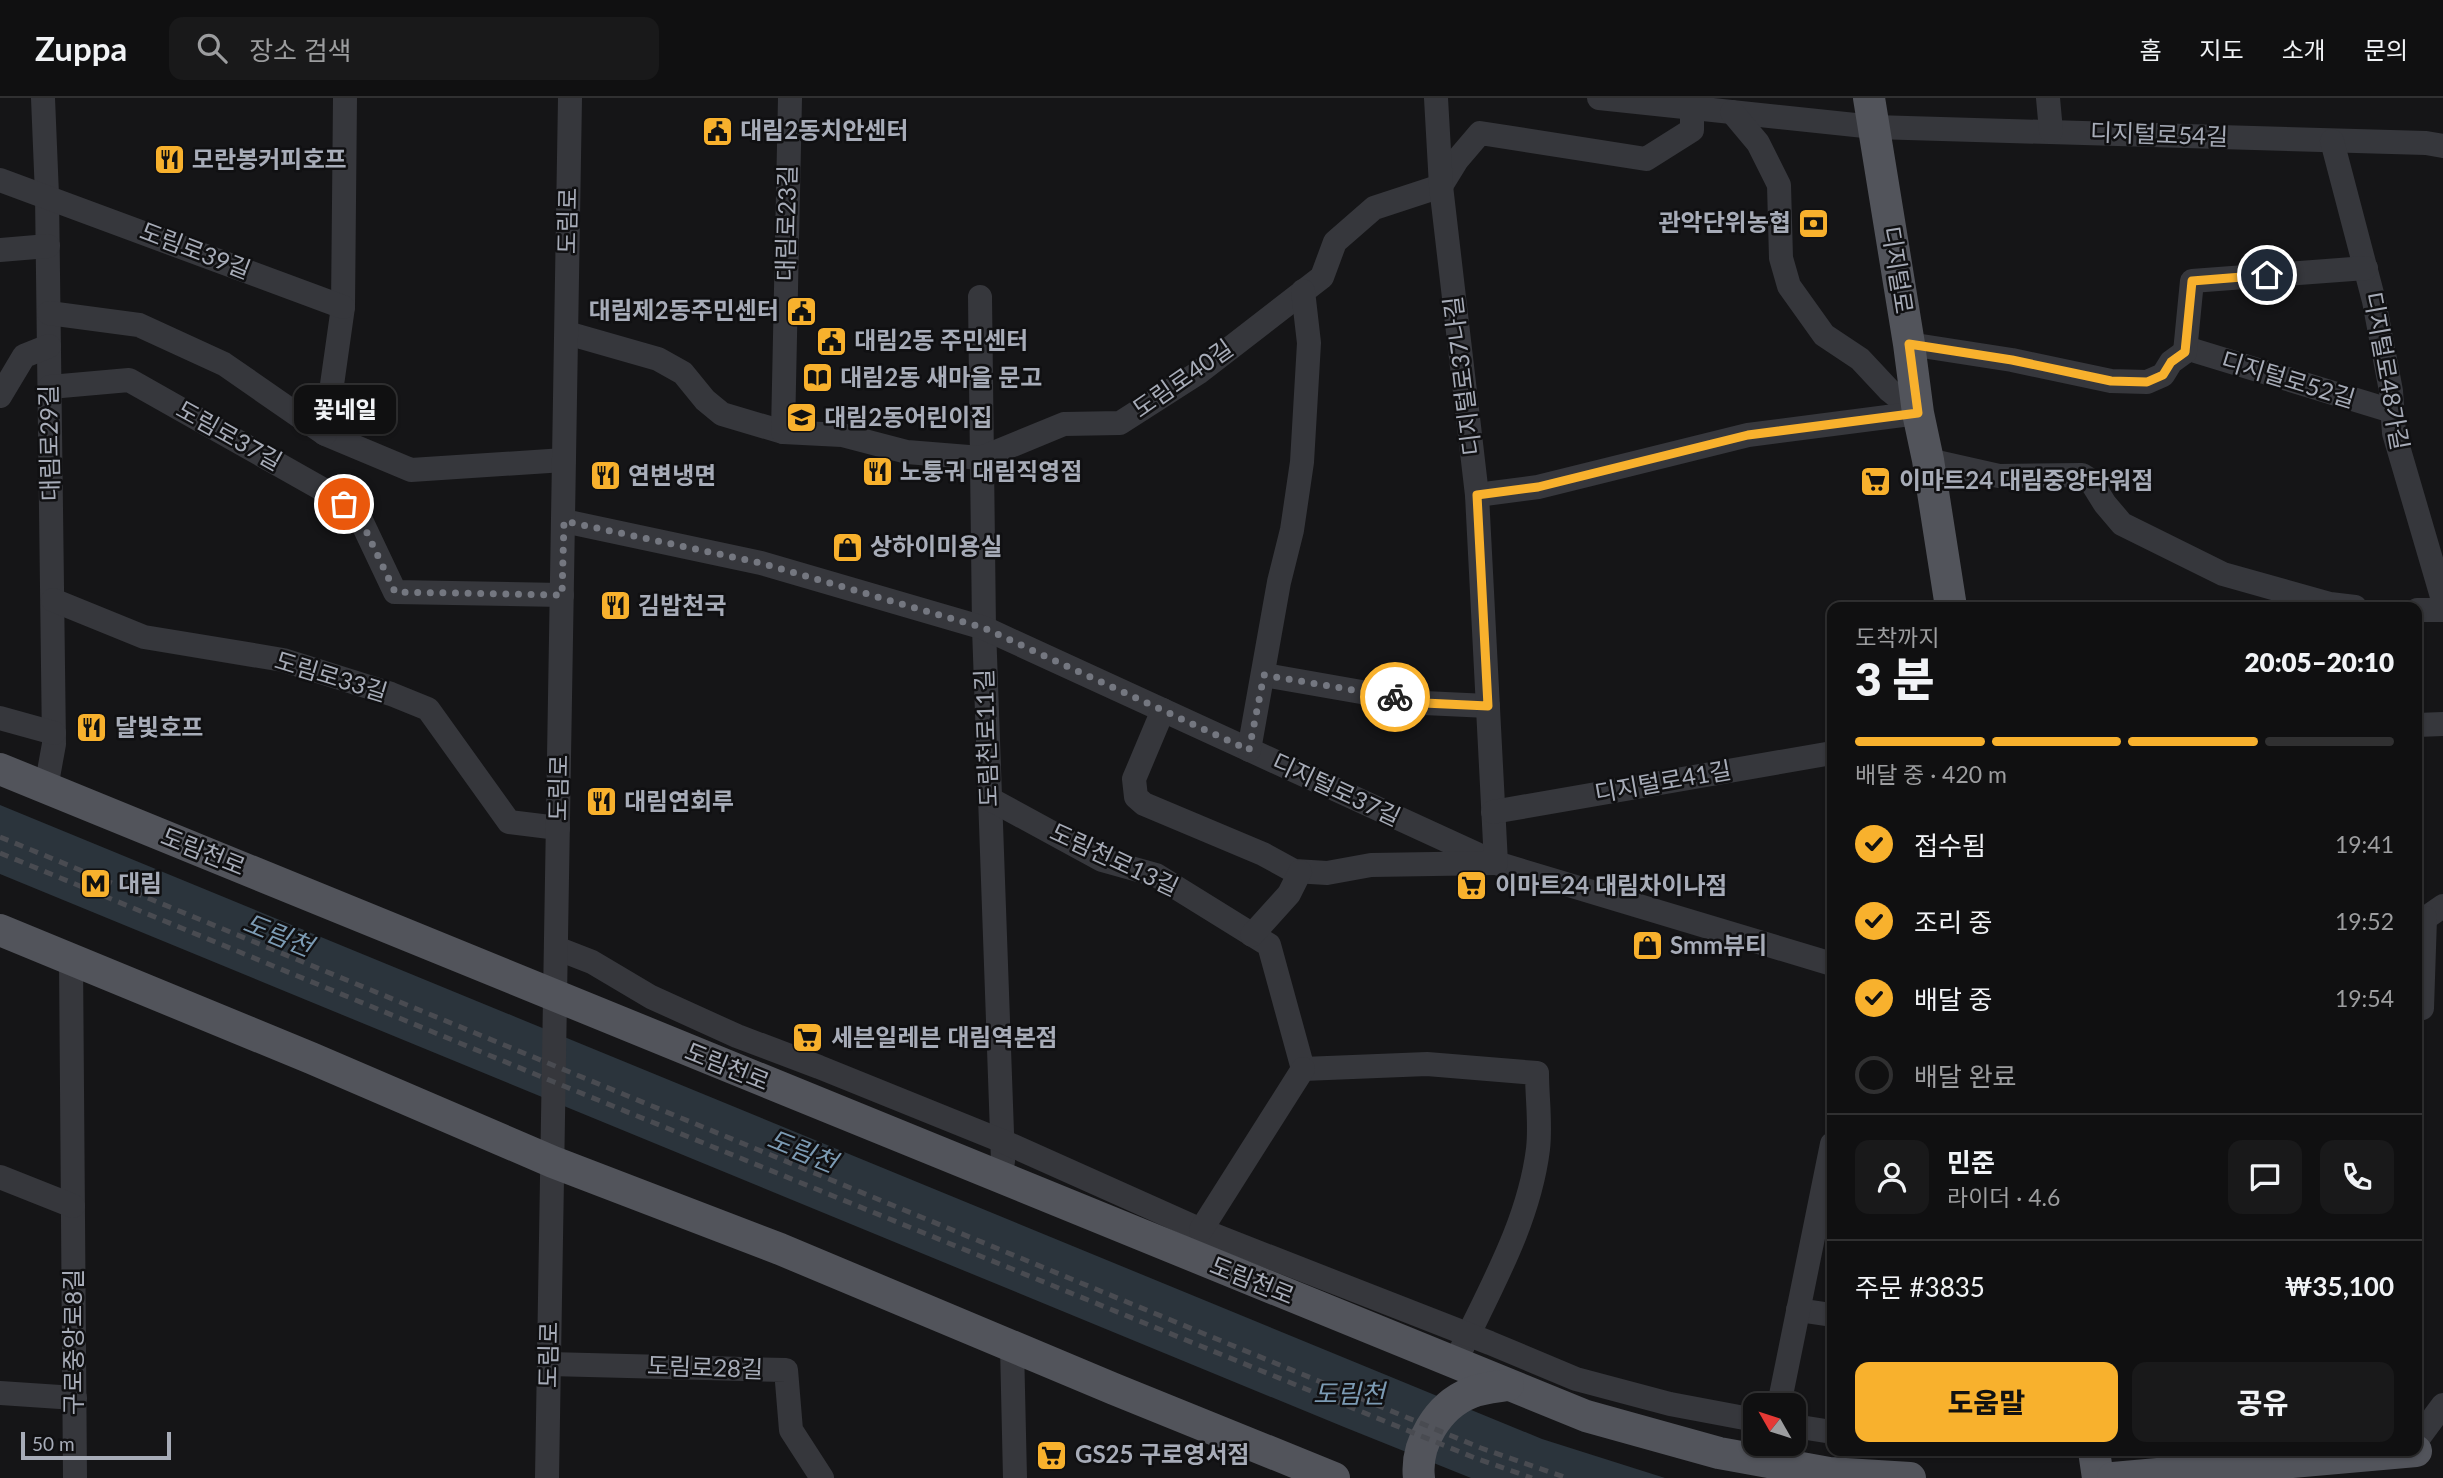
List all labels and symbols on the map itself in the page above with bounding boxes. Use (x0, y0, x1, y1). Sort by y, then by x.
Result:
public building icon: 대림2동치안센터 (700, 114, 734, 148)
place label: 대림2동치안센터 (740, 115, 908, 144)
street label: 디지털로54길 (2089, 117, 2229, 150)
restaurant icon: 모란봉커피호프 (152, 143, 186, 177)
place label: 모란봉커피호프 (192, 144, 347, 173)
street label: 대림로23길 (770, 165, 801, 281)
street label: 도림로 (551, 188, 582, 254)
bank icon: 관악단위농협 (1797, 206, 1831, 240)
place label: 관악단위농협 (1659, 207, 1791, 236)
street label: 도림로39길 (136, 215, 255, 284)
street label: 디지털로 (1877, 224, 1920, 316)
pin (2237, 245, 2297, 305)
street label: 디지털로48가길 (2359, 289, 2416, 452)
public building icon: 대림제2동주민센터 (785, 294, 819, 328)
place label: 대림제2동주민센터 (588, 295, 779, 324)
street label: 디지털로37나길 (1437, 295, 1486, 458)
public building icon: 대림2동 주민센터 (814, 324, 848, 358)
place label: 대림2동 주민센터 (854, 325, 1028, 354)
street label: 도림로40길 (1126, 333, 1238, 423)
street label: 디지털로52길 (2218, 344, 2359, 413)
library icon: 대림2동 새마을 문고 (800, 361, 834, 395)
place label: 대림2동 새마을 문고 (840, 362, 1042, 391)
street label: 대림로29길 (33, 385, 64, 501)
callout: 꽃네일 (293, 385, 395, 434)
street label: 도림로37길 (172, 394, 288, 476)
school or university icon: 대림2동어린이집 (784, 401, 818, 435)
place label: 대림2동어린이집 (824, 402, 992, 431)
restaurant icon: 노퉁궈 대림직영점 (860, 455, 894, 489)
place label: 노퉁궈 대림직영점 (900, 456, 1082, 485)
restaurant icon: 연변냉면 (588, 459, 622, 493)
place label: 연변냉면 (628, 460, 716, 489)
supermarket icon: 이마트24 대림중앙타워점 (1859, 464, 1893, 498)
place label: 이마트24 대림중앙타워점 (1899, 465, 2153, 494)
pin (314, 474, 374, 534)
shop icon: 상하이미용실 (830, 530, 864, 564)
place label: 상하이미용실 (870, 531, 1002, 560)
restaurant icon: 김밥천국 (598, 589, 632, 623)
place label: 김밥천국 (638, 590, 726, 619)
street label: 도림로33길 (272, 645, 391, 706)
courier (1360, 662, 1430, 732)
street label: 도림천로11길 (969, 668, 1002, 808)
restaurant icon: 달빛호프 (75, 711, 109, 745)
place label: 달빛호프 (115, 712, 203, 741)
street label: 디지털로37길 (1268, 746, 1405, 831)
street label: 디지털로41길 (1592, 754, 1733, 807)
street label: 도림로 (542, 755, 573, 821)
restaurant icon: 대림연회루 (584, 785, 618, 819)
place label: 대림연회루 (624, 786, 734, 815)
street label: 도림천로13길 (1046, 816, 1183, 901)
street label: 도림천로 (157, 821, 250, 881)
metro station icon: 대림 (78, 867, 112, 901)
place label: 대림 (118, 868, 162, 897)
supermarket icon: 이마트24 대림차이나점 (1455, 869, 1489, 903)
place label: 이마트24 대림차이나점 (1495, 870, 1727, 899)
water label: 도림천 (239, 906, 320, 964)
shop icon: Smm뷰티 (1630, 929, 1664, 963)
place label: Smm뷰티 (1670, 930, 1767, 959)
supermarket icon: 세븐일레븐 대림역본점 (791, 1021, 825, 1055)
place label: 세븐일레븐 대림역본점 (831, 1022, 1058, 1051)
street label: 도림천로 (681, 1036, 774, 1096)
water label: 도림천 (763, 1122, 844, 1180)
street label: 도림천로 (1206, 1250, 1299, 1310)
street label: 구로중앙로8길 (58, 1269, 87, 1415)
street label: 도림로 (532, 1322, 563, 1388)
street label: 도림로28길 (646, 1350, 764, 1383)
water label: 도림천 (1313, 1377, 1388, 1409)
north arrow (1743, 1393, 1806, 1456)
scale bar (21, 1429, 172, 1461)
supermarket icon: GS25 구로영서점 (1035, 1438, 1069, 1472)
place label: GS25 구로영서점 (1075, 1439, 1250, 1468)

